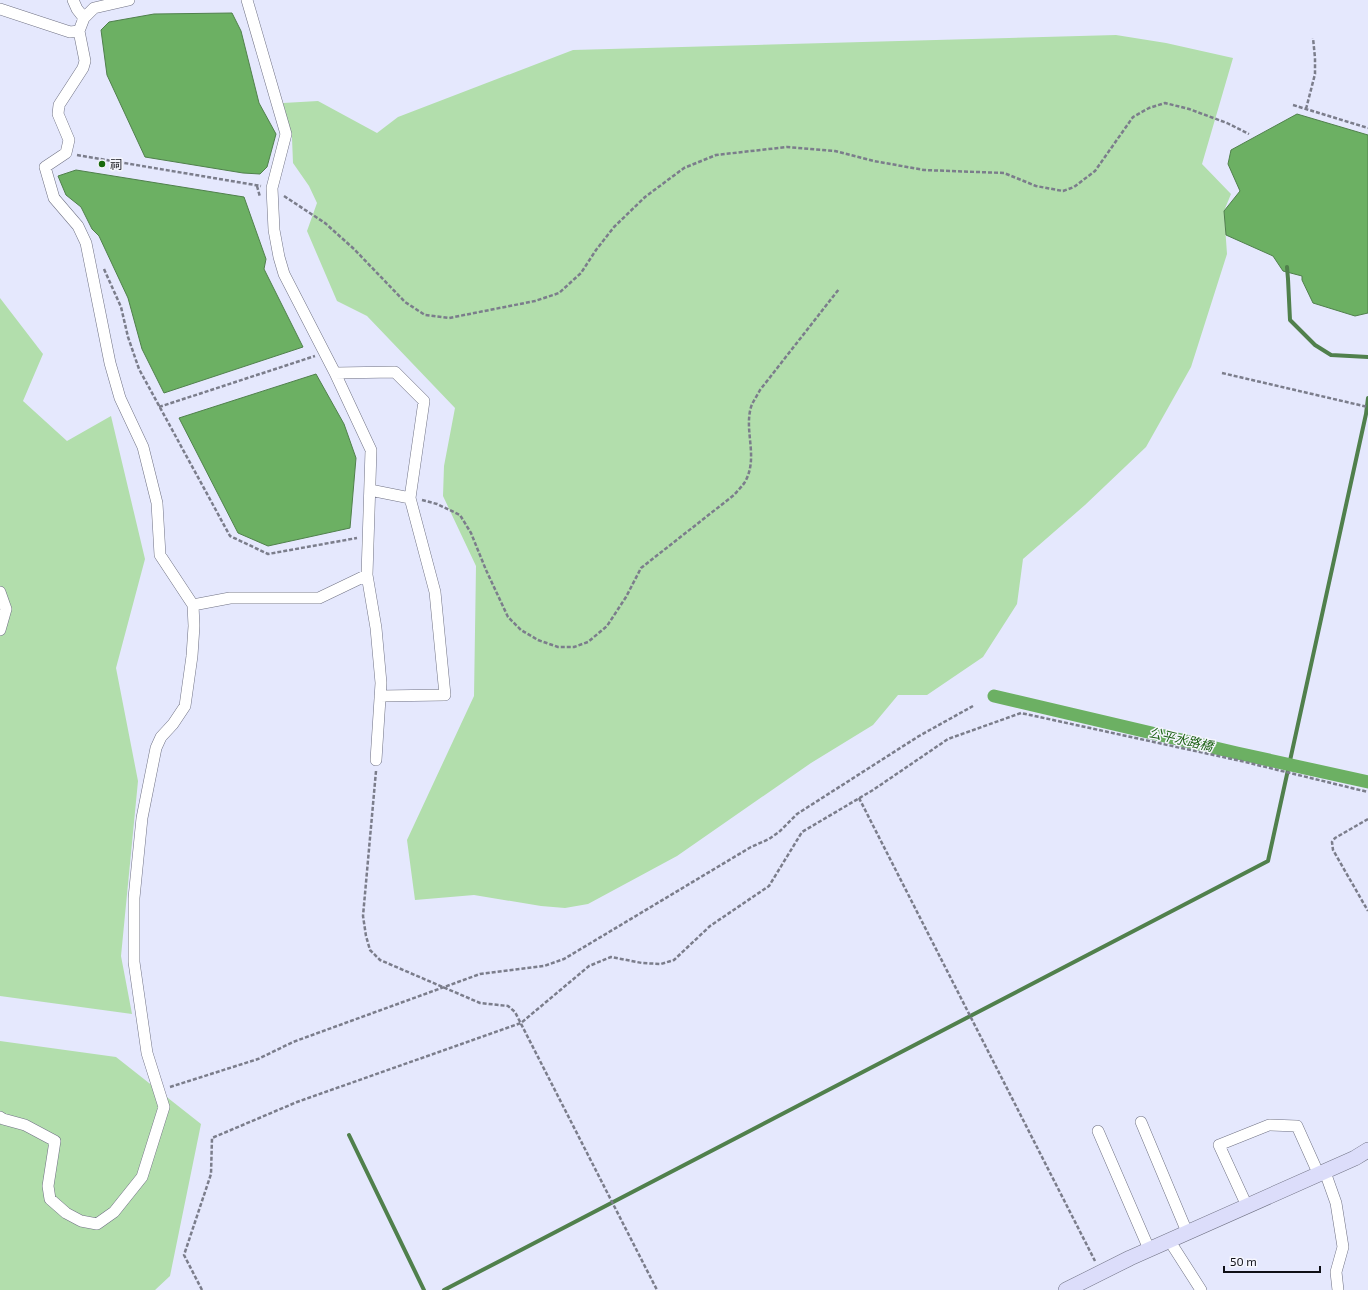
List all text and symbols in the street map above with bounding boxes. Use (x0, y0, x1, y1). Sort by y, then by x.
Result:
place label: 祠 (110, 157, 122, 171)
marker: 祠 (97, 159, 107, 169)
water label: 公平水路橋 (1148, 724, 1216, 755)
scale bar (1224, 1248, 1320, 1274)
text: 50 m (1230, 1254, 1257, 1268)

